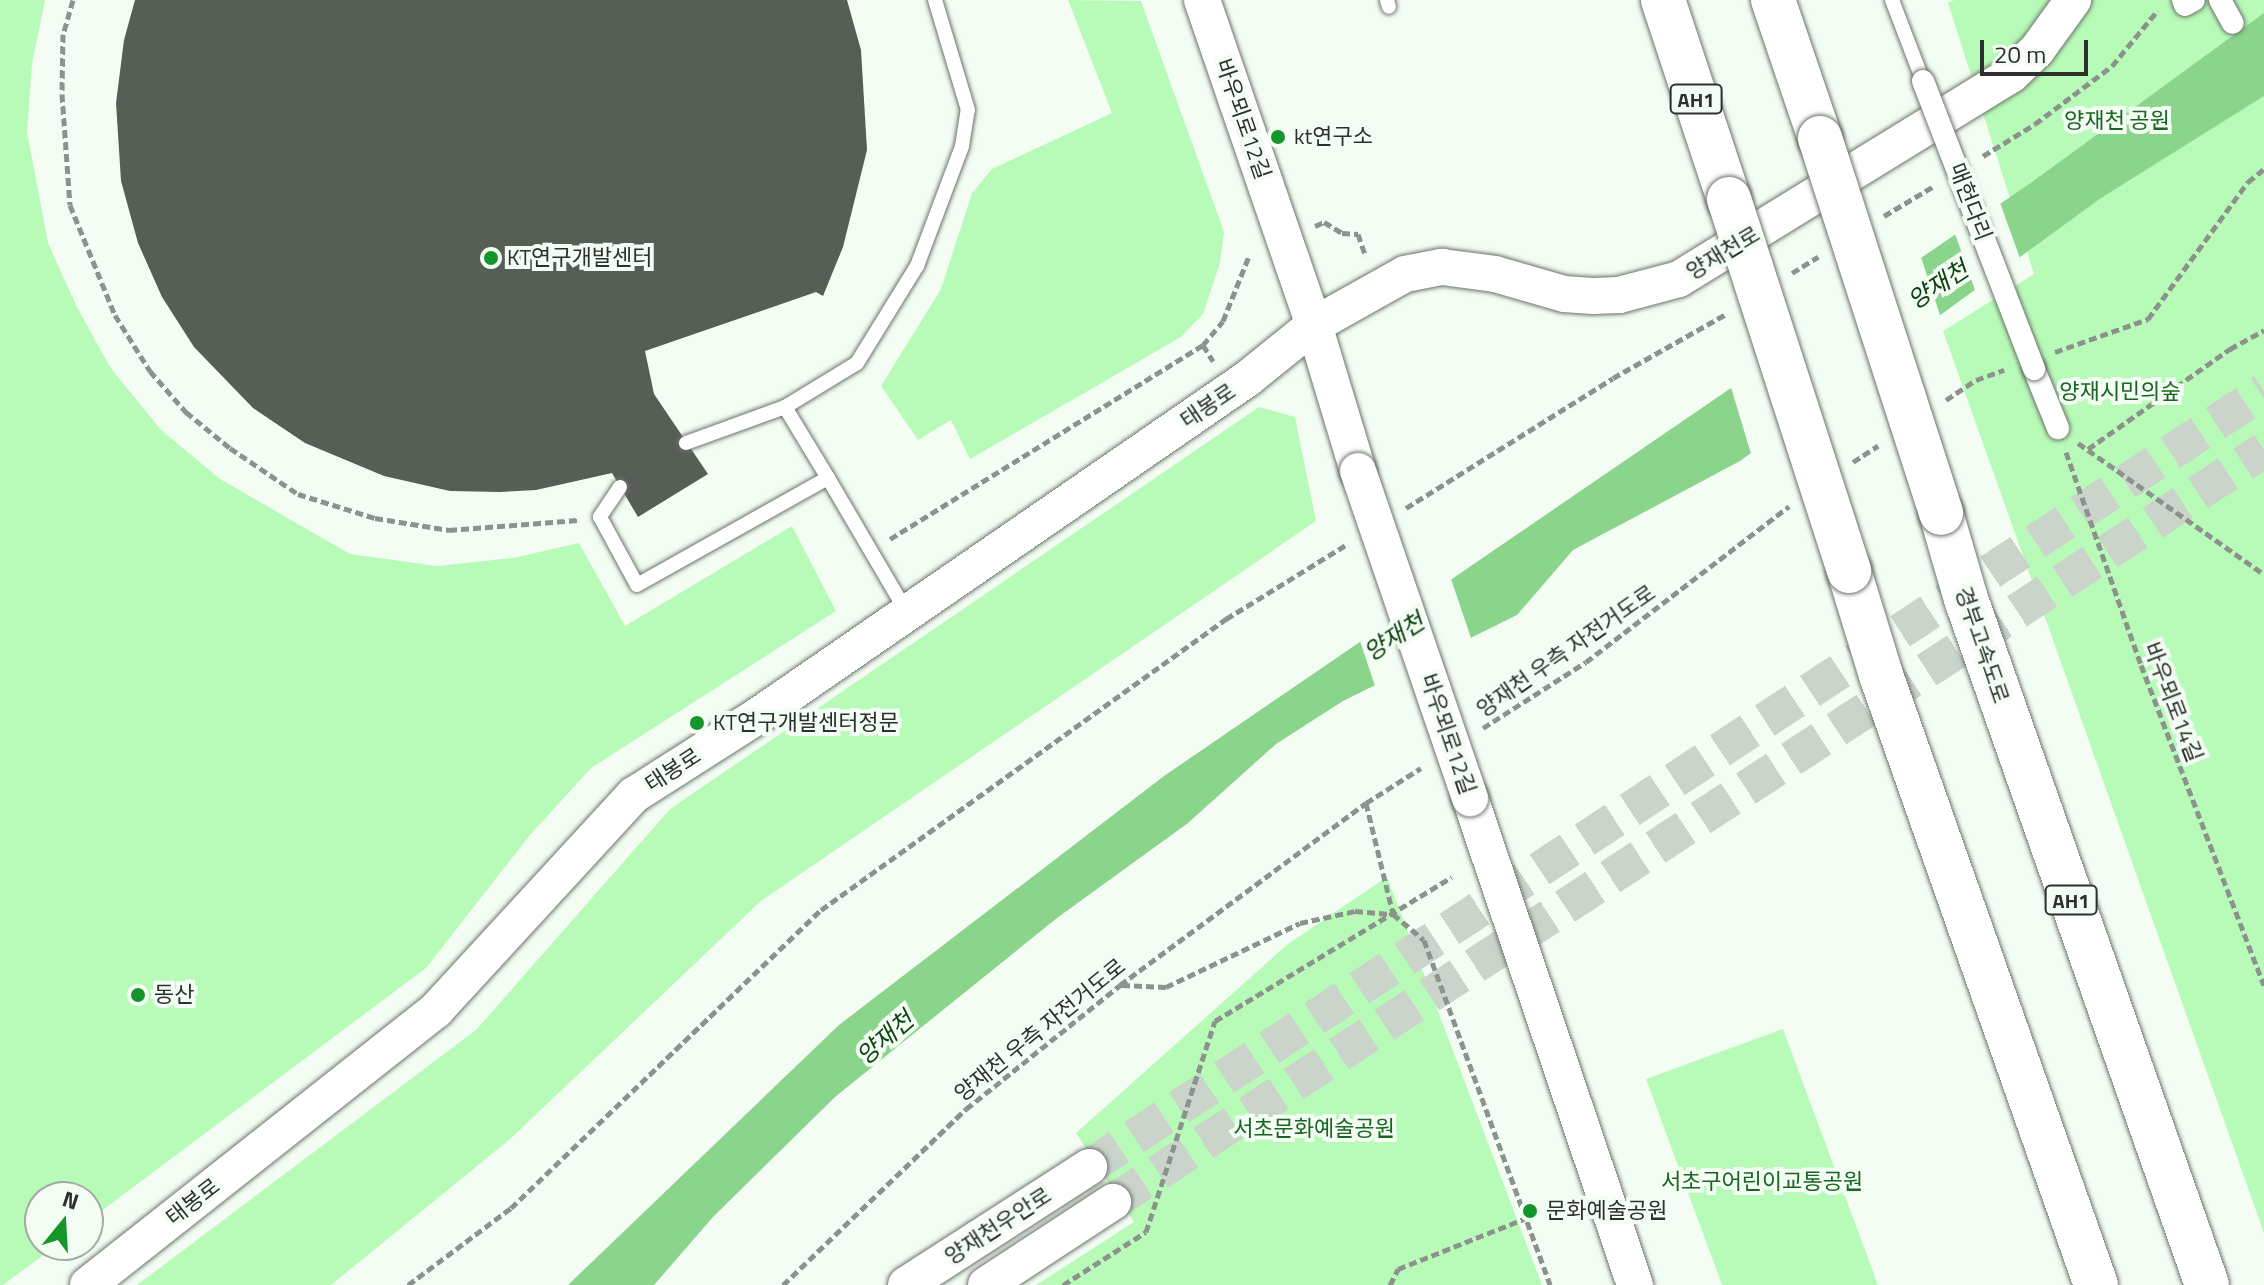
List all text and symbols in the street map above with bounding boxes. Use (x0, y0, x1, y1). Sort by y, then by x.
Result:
scale bar (1984, 24, 2092, 74)
text: 20 m (1994, 36, 2046, 72)
street label: 바우뫼로12길 (1210, 55, 1276, 183)
road number: AH1 (1668, 83, 1724, 115)
park label: 양재천 공원 (2064, 108, 2170, 134)
place label: kt연구소 (1294, 124, 1373, 150)
marker: kt연구소 (1269, 128, 1287, 146)
street label: 매헌다리 (1943, 159, 1997, 245)
street label: 양재천로 (1682, 221, 1764, 285)
place label: KT연구개발센터 (507, 245, 653, 271)
marker: KT연구개발센터 (482, 249, 500, 267)
water label: 양재천 (1902, 255, 1974, 315)
street label: 태봉로 (1175, 378, 1241, 434)
park label: 양재시민의숲 (2059, 379, 2181, 405)
street label: 양재천 우측 자전거도로 (1472, 579, 1660, 723)
street label: 경부고속도로 (1950, 583, 2014, 707)
water label: 양재천 (1358, 607, 1430, 667)
street label: 바우뫼로14길 (2138, 639, 2208, 765)
street label: 바우뫼로12길 (1415, 670, 1481, 798)
place label: KT연구개발센터정문 (713, 710, 899, 736)
marker: KT연구개발센터정문 (688, 714, 706, 732)
street label: 태봉로 (640, 742, 706, 798)
road number: AH1 (2043, 884, 2099, 916)
street label: 양재천 우측 자전거도로 (949, 953, 1131, 1107)
place label: 동산 (154, 982, 194, 1008)
marker: 동산 (129, 986, 147, 1004)
water label: 양재천 (851, 1005, 919, 1071)
park label: 서초문화예술공원 (1233, 1116, 1395, 1142)
park label: 서초구어린이교통공원 (1661, 1169, 1863, 1195)
street label: 태봉로 (161, 1173, 225, 1231)
north arrow (24, 1181, 104, 1261)
text: N (58, 1182, 83, 1219)
street label: 양재천우안로 (940, 1182, 1056, 1270)
place label: 문화예술공원 (1546, 1198, 1667, 1224)
marker: 문화예술공원 (1521, 1202, 1539, 1220)

